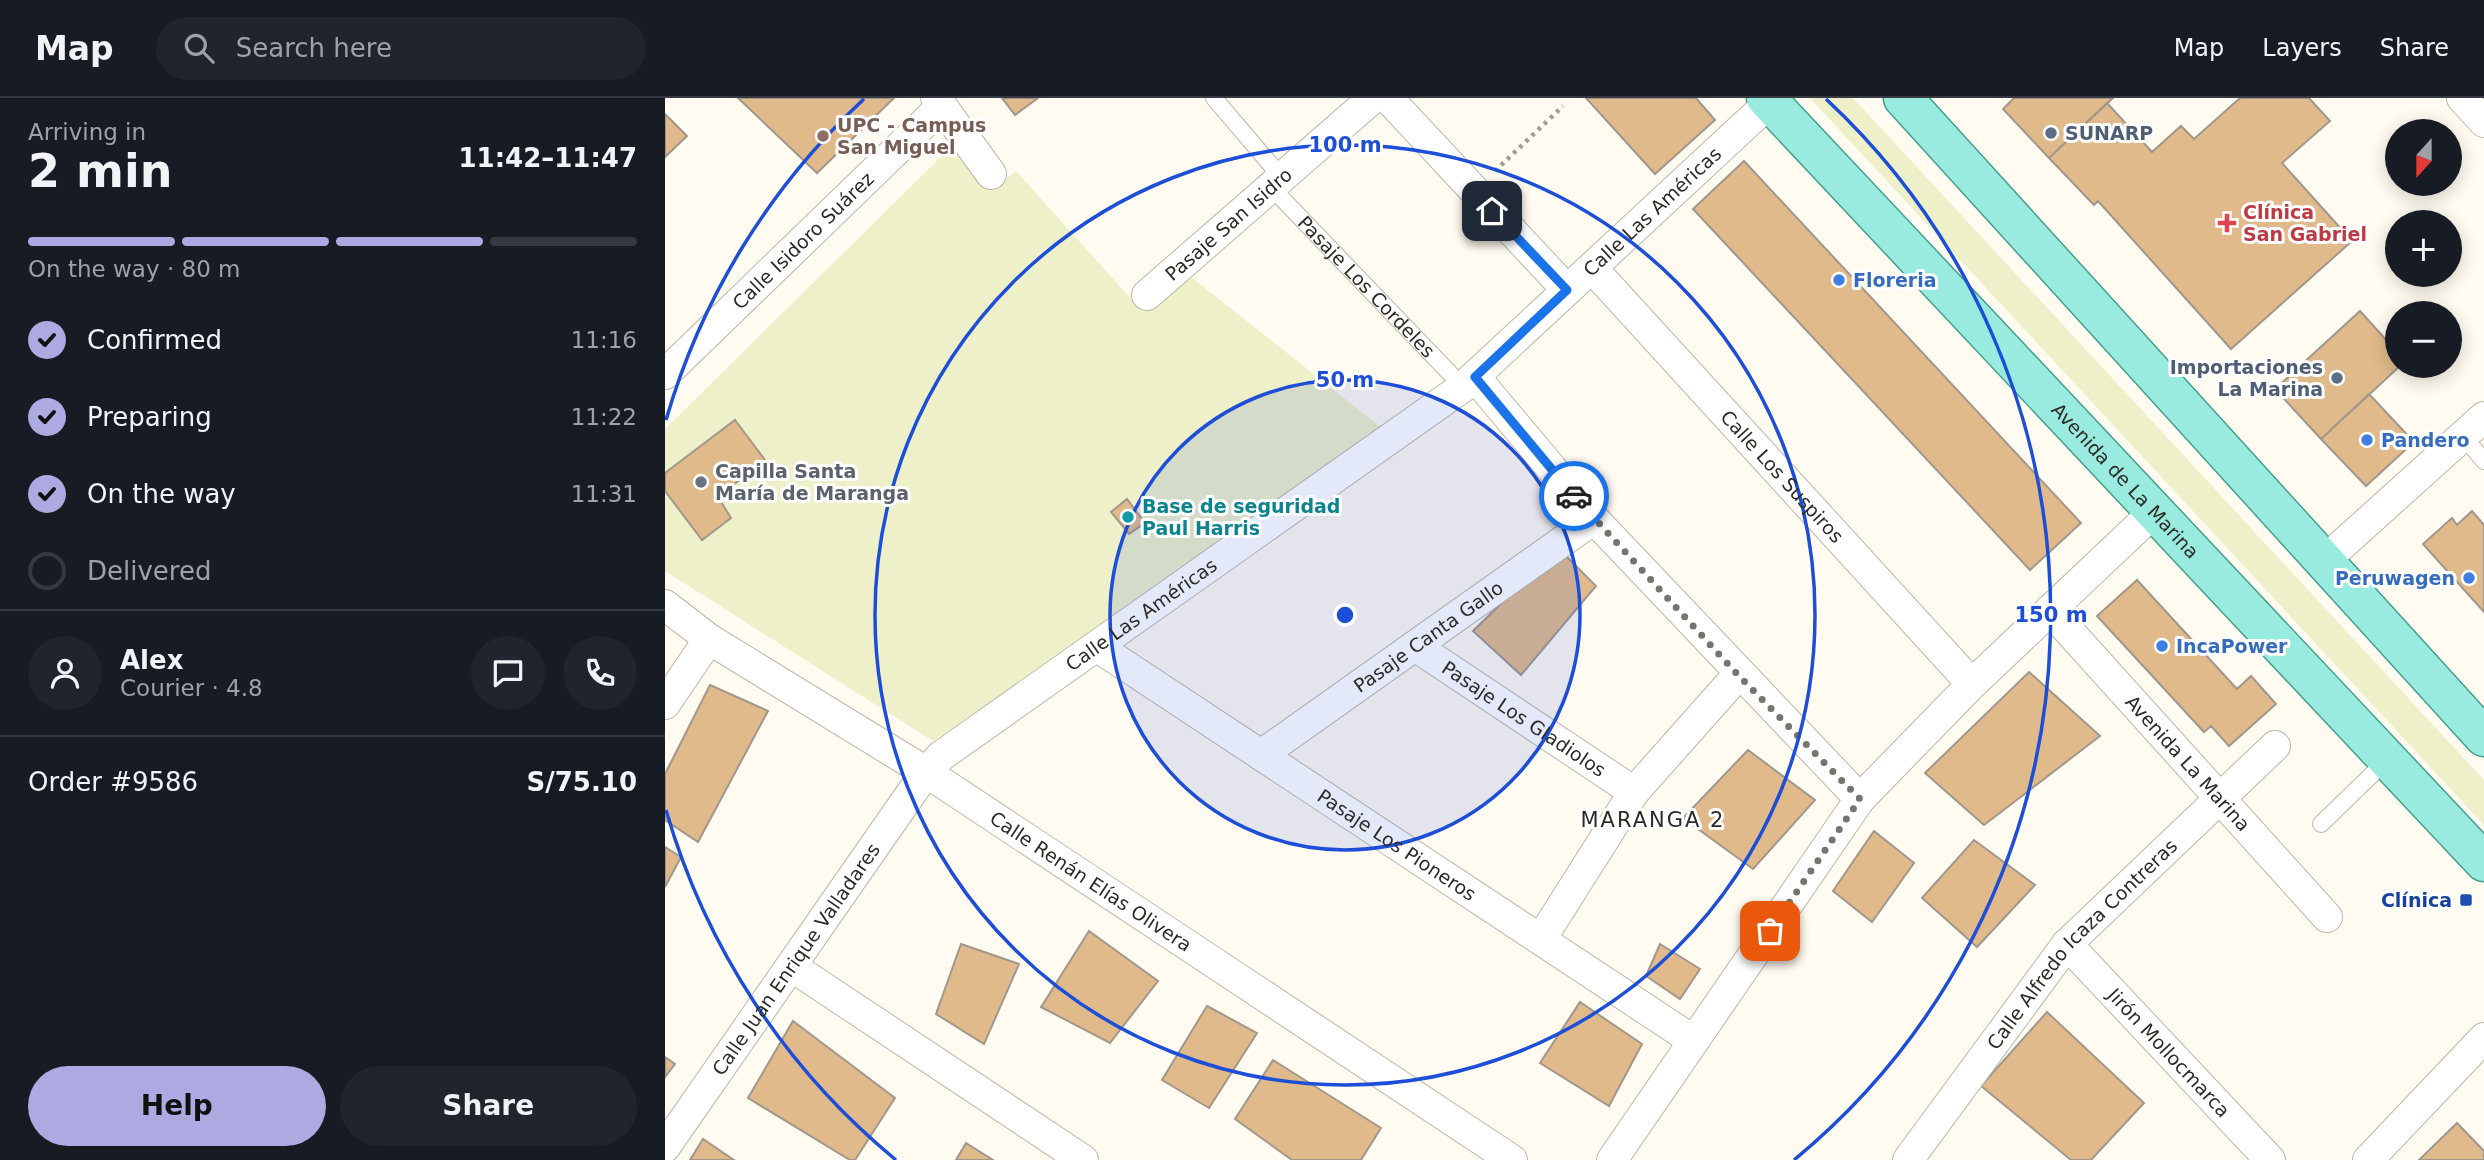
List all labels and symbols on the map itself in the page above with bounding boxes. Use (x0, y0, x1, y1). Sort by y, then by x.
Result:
place label: UPC - Campus San Miguel (837, 114, 986, 158)
north arrow (2385, 119, 2462, 196)
place label: SUNARP (2065, 122, 2153, 144)
marker: SUNARP (2043, 125, 2059, 141)
marker: UPC - Campus San Miguel (815, 128, 831, 144)
text: 100 m (1308, 133, 1382, 157)
street label: Calle Las Américas (1579, 142, 1725, 281)
street label: Pasaje San Isidro (1161, 163, 1296, 285)
street label: Calle Isidoro Suárez (728, 167, 878, 314)
pin (1462, 181, 1522, 241)
place label: Clínica San Gabriel (2243, 201, 2367, 245)
street label: Pasaje Los Cordeles (1294, 211, 1440, 362)
marker: Clínica San Gabriel (2217, 213, 2237, 233)
place label: Floreria (1853, 269, 1937, 291)
marker: Floreria (1831, 272, 1847, 288)
place label: Importaciones La Marina (2170, 356, 2323, 400)
text: 50 m (1316, 368, 1374, 392)
marker: Importaciones La Marina (2329, 370, 2345, 386)
street label: Avenida de La Marina (2047, 398, 2204, 563)
street label: Calle Los Suspiros (1716, 406, 1848, 547)
place label: Pandero (2381, 429, 2470, 451)
marker: Pandero (2359, 432, 2375, 448)
place label: Capilla Santa María de Maranga (715, 460, 909, 504)
courier (1539, 461, 1609, 531)
marker: Capilla Santa María de Maranga (693, 474, 709, 490)
place label: Base de seguridad Paul Harris (1142, 495, 1340, 539)
marker: Base de seguridad Paul Harris (1120, 509, 1136, 525)
street label: Calle Las Américas (1061, 554, 1221, 675)
place label: Peruwagen (2335, 567, 2455, 589)
marker: Peruwagen (2461, 570, 2477, 586)
street label: Pasaje Canta Gallo (1349, 576, 1507, 697)
centre of rings (1333, 603, 1357, 627)
text: 150 m (2014, 603, 2088, 627)
place label: IncaPower (2176, 635, 2288, 657)
marker: IncaPower (2154, 638, 2170, 654)
street label: Pasaje Los Gladiolos (1438, 656, 1610, 781)
street label: Avenida La Marina (2121, 691, 2255, 835)
street label: Pasaje Los Pioneros (1313, 785, 1480, 905)
street label: Calle Renán Elías Olivera (986, 807, 1196, 956)
district label: MARANGA 2 (1581, 808, 1725, 832)
street label: Calle Alfredo Icaza Contreras (1982, 834, 2181, 1054)
street label: Calle Juan Enrique Valladares (707, 839, 884, 1079)
place label: Clínica (2381, 889, 2452, 911)
marker: Clínica (2458, 892, 2474, 908)
pin (1740, 901, 1800, 961)
street label: Jirón Mollocmarca (2103, 983, 2235, 1121)

